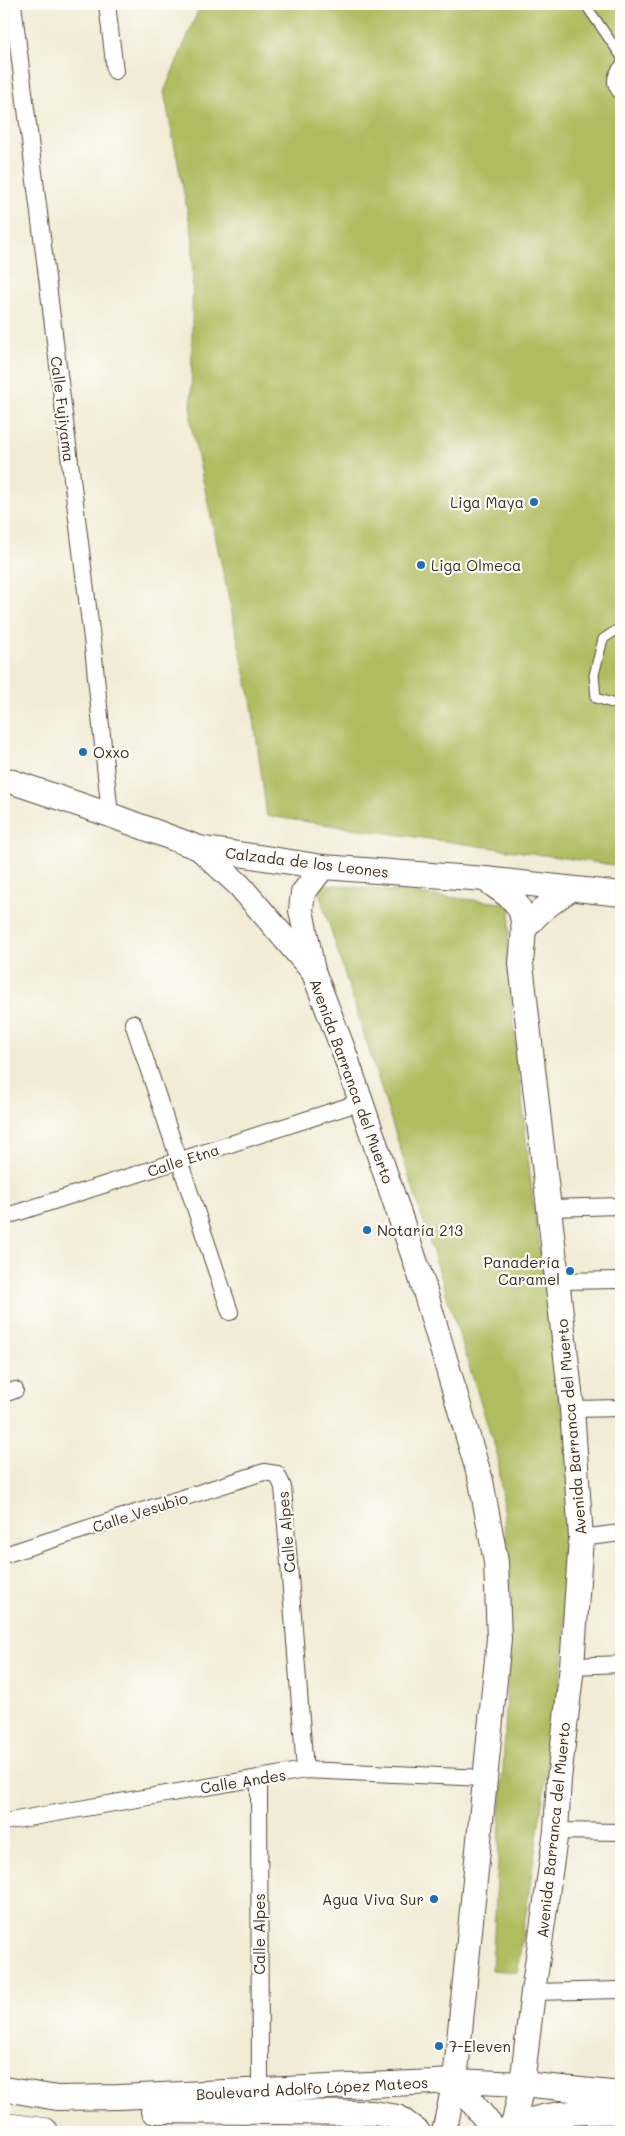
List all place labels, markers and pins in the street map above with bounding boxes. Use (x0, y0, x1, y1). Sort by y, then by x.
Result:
place label: Liga Maya (450, 492, 524, 512)
marker: Liga Maya (528, 496, 540, 508)
place label: Liga Olmeca (431, 555, 521, 575)
marker: Liga Olmeca (415, 559, 427, 571)
place label: Oxxo (93, 742, 129, 762)
marker: Oxxo (77, 746, 89, 758)
place label: Notaría 213 (377, 1220, 463, 1240)
marker: Notaría 213 (361, 1224, 373, 1236)
place label: Panadería Caramel (483, 1252, 560, 1289)
marker: Panadería Caramel (564, 1265, 576, 1277)
place label: Agua Viva Sur (322, 1889, 424, 1909)
marker: Agua Viva Sur (428, 1893, 440, 1905)
place label: 7-Eleven (449, 2036, 511, 2056)
marker: 7-Eleven (433, 2040, 445, 2052)

